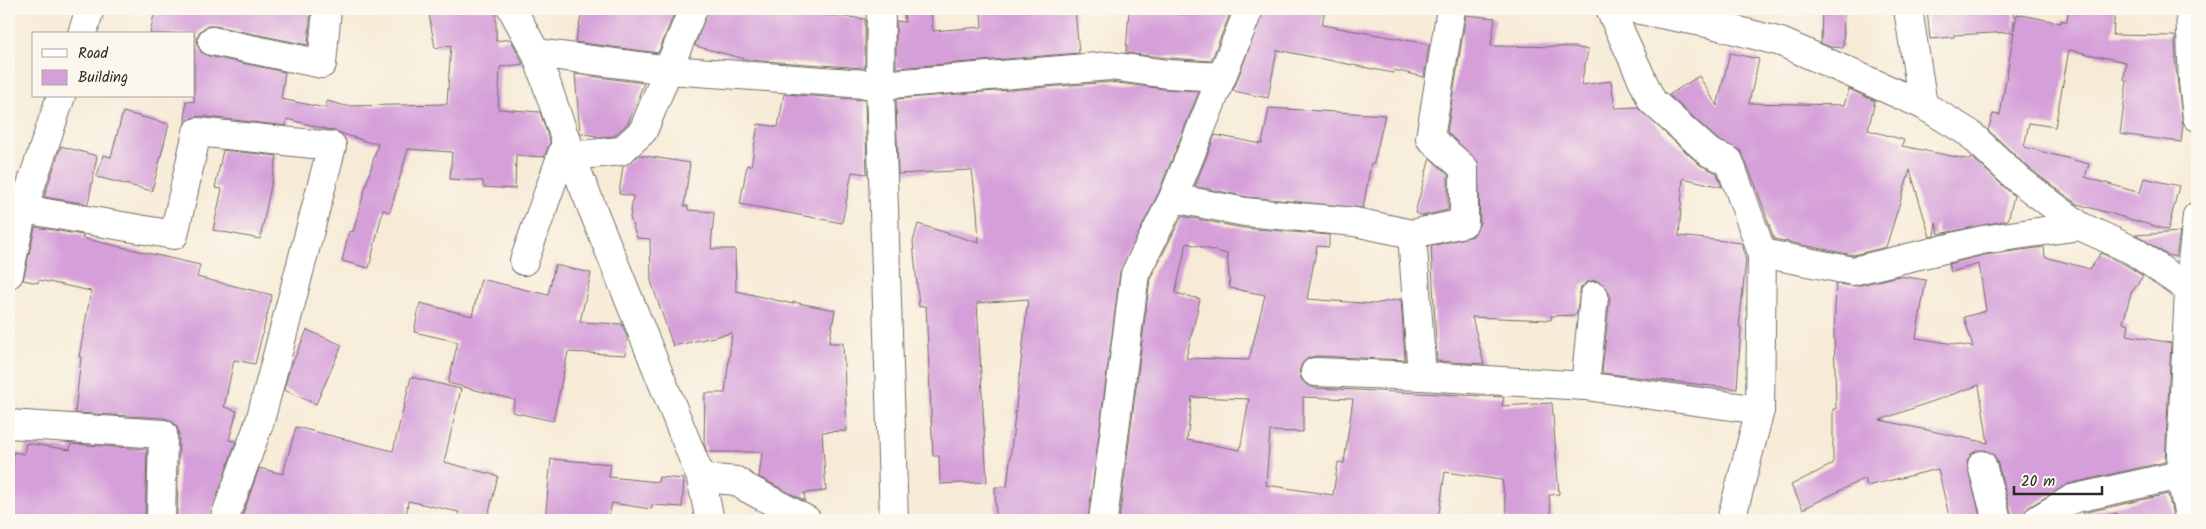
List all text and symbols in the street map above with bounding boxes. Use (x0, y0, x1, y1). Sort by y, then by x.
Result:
legend (32, 32, 195, 98)
text: Road (78, 42, 109, 66)
text: Building (78, 66, 128, 90)
scale bar (2014, 464, 2101, 496)
text: 20 m (2021, 470, 2055, 494)

